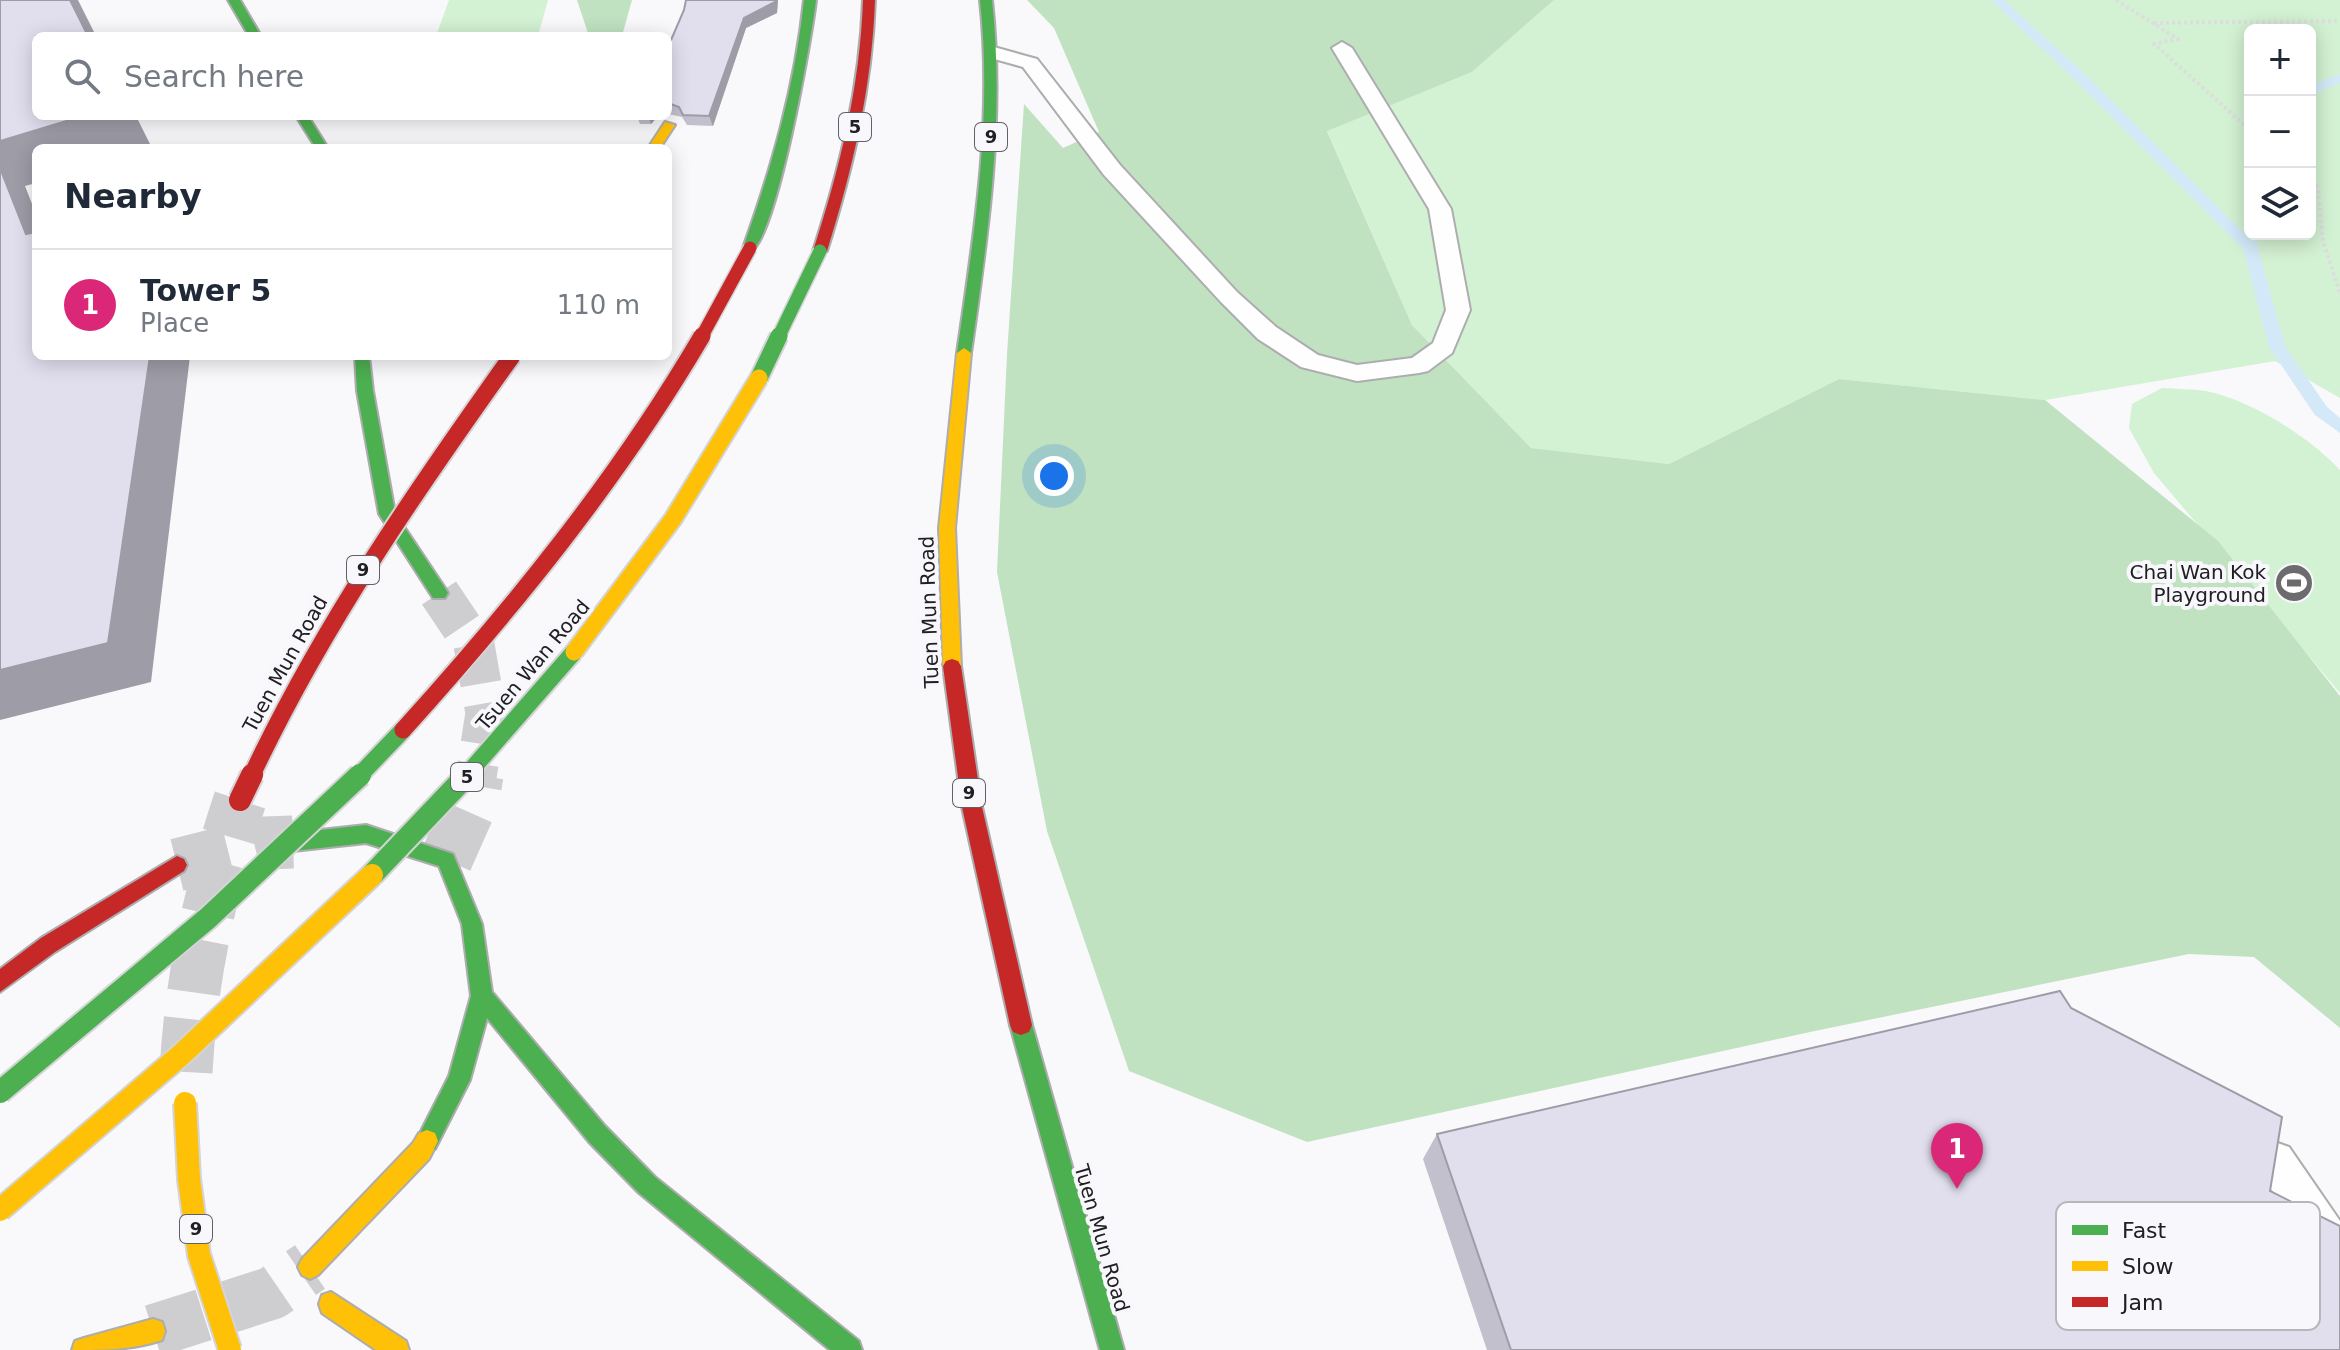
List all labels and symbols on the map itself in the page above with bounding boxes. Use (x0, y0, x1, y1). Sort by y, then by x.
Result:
road number: 5 (839, 113, 871, 141)
road number: 9 (975, 123, 1007, 151)
your location (1034, 456, 1074, 496)
street label: Tuen Mun Road (914, 535, 944, 690)
road number: 9 (347, 556, 379, 584)
place label: Chai Wan Kok Playground (2129, 560, 2266, 607)
sports icon: Chai Wan Kok Playground (2273, 562, 2315, 604)
street label: Tuen Mun Road (237, 592, 332, 737)
street label: Tsuen Wan Road (471, 595, 595, 736)
road number: 5 (451, 763, 483, 791)
road number: 9 (953, 779, 985, 807)
pin: 1 (1931, 1123, 1983, 1189)
street label: Tuen Mun Road (1069, 1161, 1135, 1315)
legend (2056, 1202, 2320, 1330)
road number: 9 (180, 1215, 212, 1243)
text: Fast (2122, 1218, 2167, 1243)
text: Slow (2122, 1254, 2174, 1279)
text: Jam (2120, 1290, 2163, 1315)

